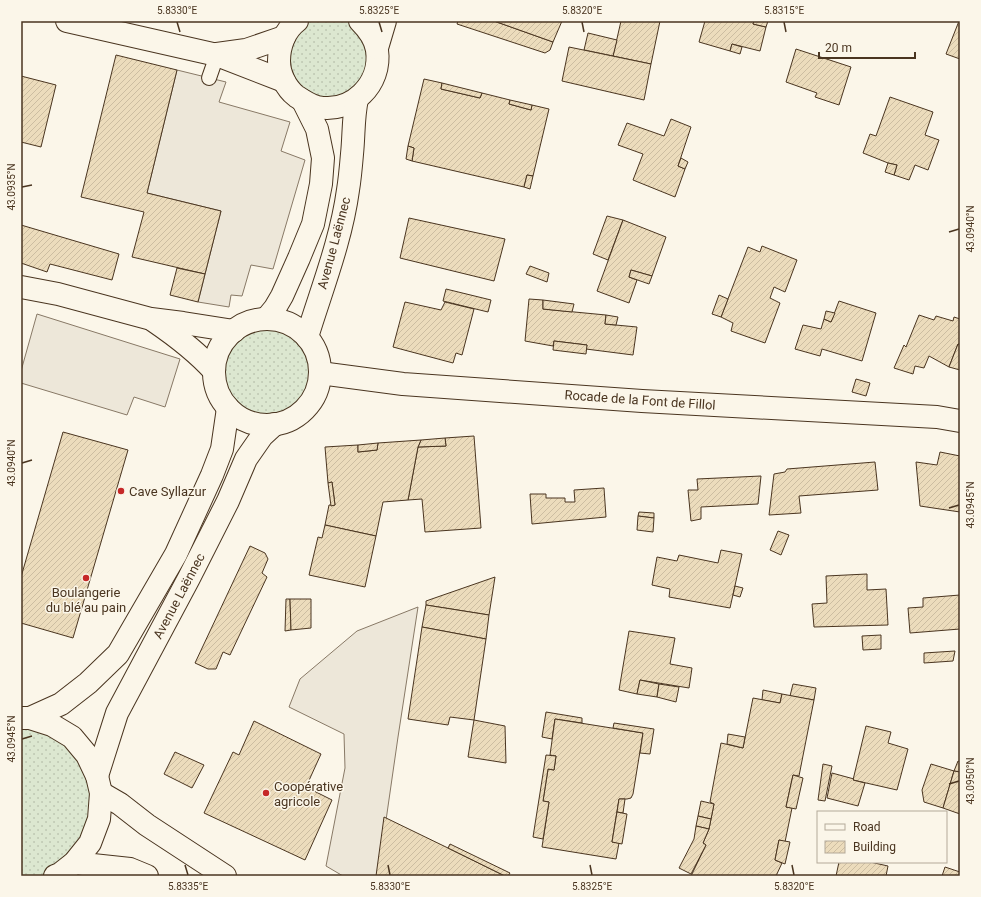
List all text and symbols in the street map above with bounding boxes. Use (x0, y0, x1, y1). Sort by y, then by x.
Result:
text: 5.8330°E (157, 5, 197, 16)
text: 5.8325°E (359, 5, 399, 16)
text: 5.8320°E (562, 5, 602, 16)
text: 5.8315°E (764, 5, 804, 16)
scale bar (819, 34, 915, 60)
text: 20 m (825, 41, 852, 55)
text: 43.0935°N (6, 163, 17, 211)
street label: Avenue Laënnec (314, 195, 354, 291)
text: 43.0940°N (965, 205, 976, 253)
street label: Rocade de la Font de Fillol (564, 387, 716, 413)
text: 43.0940°N (6, 439, 17, 487)
text: 43.0945°N (965, 481, 976, 529)
place label: Cave Syllazur (129, 484, 207, 499)
marker: Cave Syllazur (116, 486, 126, 496)
street label: Avenue Laënnec (150, 550, 208, 641)
marker: Boulangerie du blé au pain (81, 573, 91, 583)
place label: Boulangerie du blé au pain (46, 585, 126, 615)
text: 43.0945°N (6, 715, 17, 763)
text: 43.0950°N (965, 757, 976, 805)
place label: Coopérative agricole (274, 779, 343, 809)
marker: Coopérative agricole (261, 788, 271, 798)
legend (817, 811, 947, 863)
text: Road (853, 820, 881, 834)
text: Building (853, 840, 896, 854)
text: 5.8335°E (168, 881, 208, 892)
text: 5.8330°E (370, 881, 410, 892)
text: 5.8325°E (572, 881, 612, 892)
text: 5.8320°E (774, 881, 814, 892)

